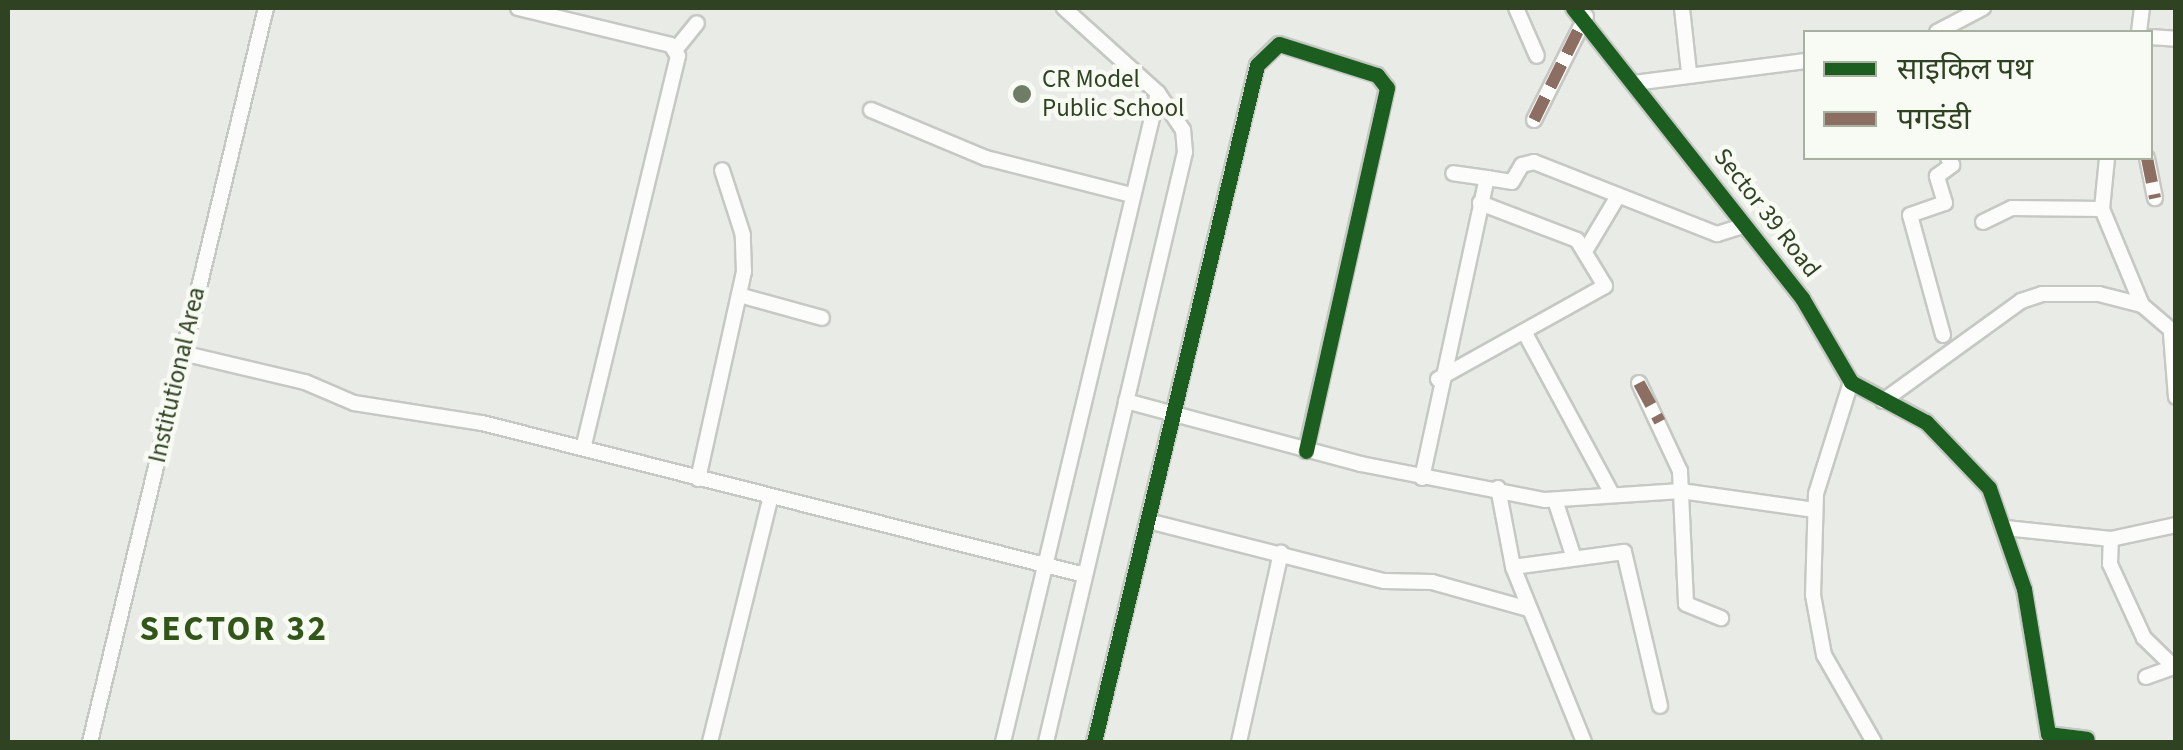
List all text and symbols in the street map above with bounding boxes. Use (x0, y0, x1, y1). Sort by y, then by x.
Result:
legend (1803, 30, 2153, 160)
text: साइकिल पथ (1897, 48, 2033, 91)
place label: CR Model Public School (1042, 65, 1184, 124)
marker: CR Model Public School (1011, 83, 1033, 105)
text: पगडंडी (1897, 98, 1971, 141)
street label: Sector 39 Road (1707, 142, 1827, 284)
street label: Institutional Area (142, 284, 212, 466)
district label: SECTOR 32 (140, 608, 328, 650)

